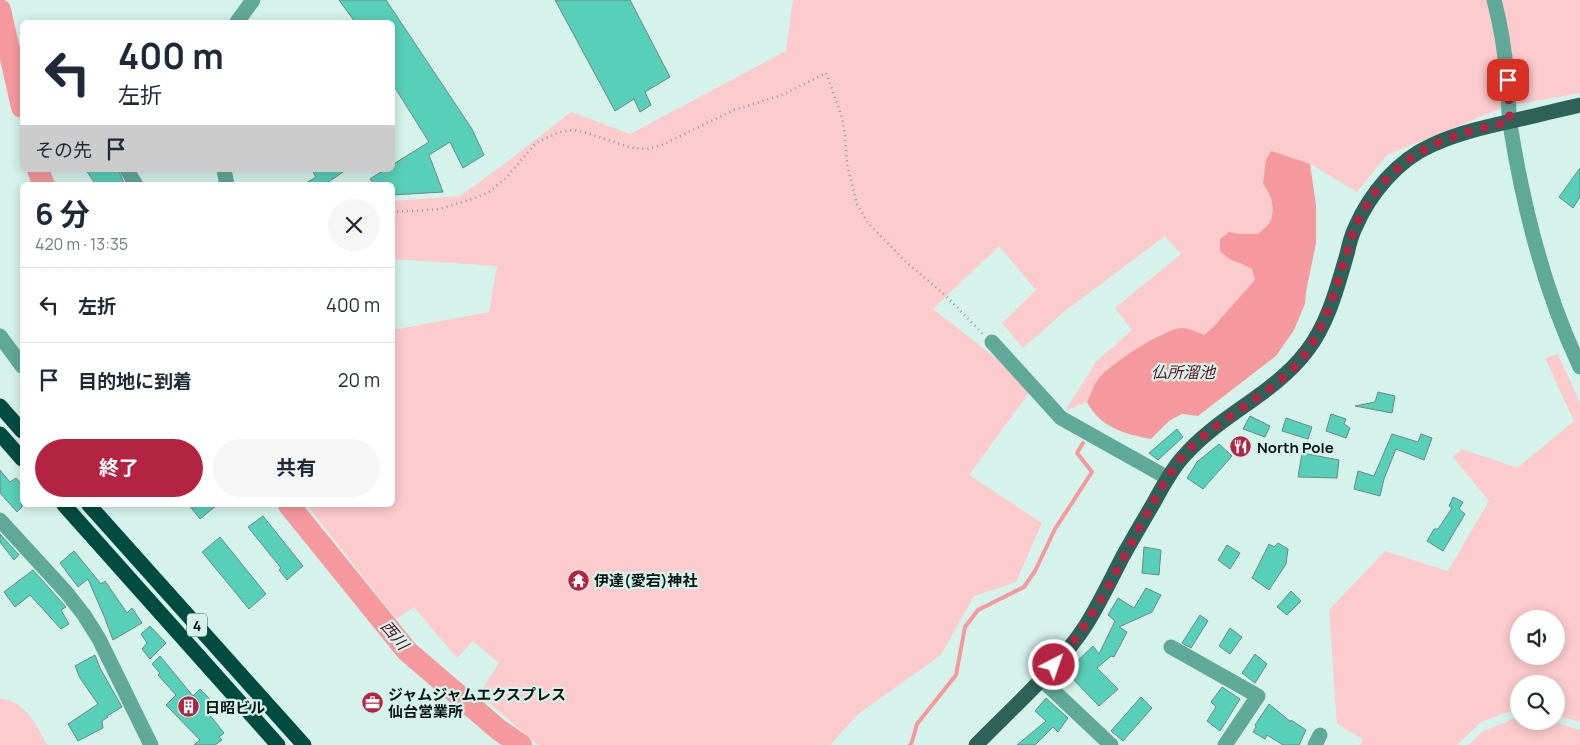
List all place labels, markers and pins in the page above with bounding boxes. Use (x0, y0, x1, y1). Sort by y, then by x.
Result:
pin (1487, 59, 1529, 101)
restaurant icon: North Pole (1229, 435, 1253, 459)
place label: North Pole (1257, 437, 1334, 458)
temple icon: 伊達(愛宕)神社 (566, 568, 590, 592)
place label: 伊達(愛宕)神社 (594, 570, 698, 591)
place label: ジャムジャムエクスプレス 仙台営業所 (388, 684, 566, 722)
office icon: ジャムジャムエクスプレス 仙台営業所 (360, 691, 384, 715)
building icon: 日昭ビル (177, 695, 201, 719)
place label: 日昭ビル (205, 697, 265, 718)

